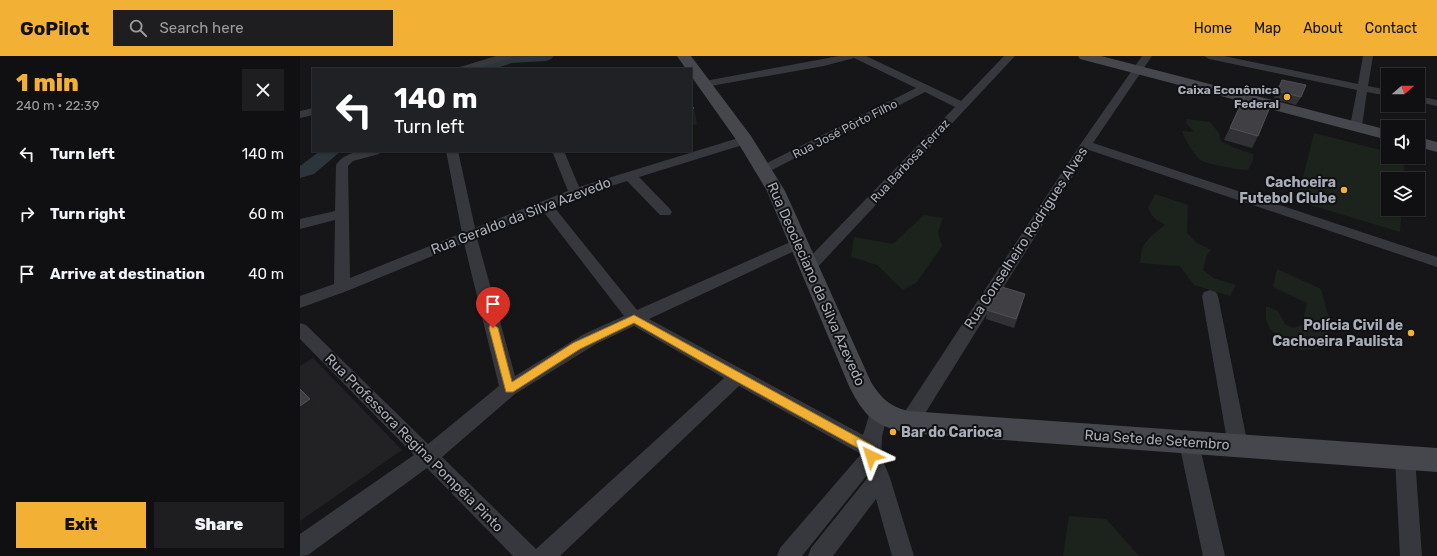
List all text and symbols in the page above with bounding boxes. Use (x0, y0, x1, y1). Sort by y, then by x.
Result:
search box (113, 10, 393, 46)
text: GoPilot (20, 17, 89, 40)
icon: search (127, 17, 149, 39)
text: Search here (159, 19, 244, 37)
text: Home (1194, 20, 1232, 37)
text: Map (1254, 20, 1281, 37)
text: About (1303, 20, 1343, 37)
text: Contact (1365, 20, 1417, 37)
north arrow (1381, 68, 1425, 112)
map controls (1381, 68, 1425, 216)
text: 1 min (16, 69, 79, 97)
button: close (242, 69, 284, 111)
text: 140 m (394, 82, 478, 115)
place label: Caixa Econômica Federal (1178, 83, 1279, 111)
icon: left (328, 84, 380, 136)
marker: Caixa Econômica Federal (1282, 92, 1292, 102)
street label: Rua José Pôrto Filho (790, 96, 900, 161)
text: 240 m · 22:39 (16, 98, 99, 113)
text: Turn left (394, 116, 464, 138)
street label: Rua Barbosa Ferraz (868, 116, 952, 206)
button: sound (1381, 120, 1425, 164)
icon: left (16, 143, 38, 165)
street label: Rua Conselheiro Rodrigues Alves (961, 144, 1091, 332)
text: Turn left (50, 145, 115, 163)
text: 140 m (242, 145, 284, 163)
button: layers (1381, 172, 1425, 216)
street label: Rua Geraldo da Silva Azevedo (429, 174, 613, 258)
place label: Cachoeira Futebol Clube (1239, 174, 1336, 207)
street label: Rua Deocleciano da Silva Azevedo (763, 180, 869, 388)
marker: Cachoeira Futebol Clube (1339, 185, 1349, 195)
icon: right (16, 203, 38, 225)
text: Turn right (50, 205, 125, 223)
text: 60 m (248, 205, 284, 223)
icon: arrive (16, 263, 38, 285)
text: Arrive at destination (50, 265, 205, 283)
text: 40 m (248, 265, 284, 283)
pin (476, 287, 510, 328)
icon: arrive (482, 293, 504, 315)
place label: Polícia Civil de Cachoeira Paulista (1272, 317, 1403, 350)
marker: Polícia Civil de Cachoeira Paulista (1406, 328, 1416, 338)
street label: Rua Professora Regina Pompéia Pinto (321, 350, 507, 536)
place label: Bar do Carioca (901, 424, 1002, 441)
street label: Rua Sete de Setembro (1084, 426, 1230, 454)
marker: Bar do Carioca (888, 427, 898, 437)
position arrow (850, 435, 892, 477)
button: Exit (16, 502, 146, 548)
button: Share (154, 502, 284, 548)

